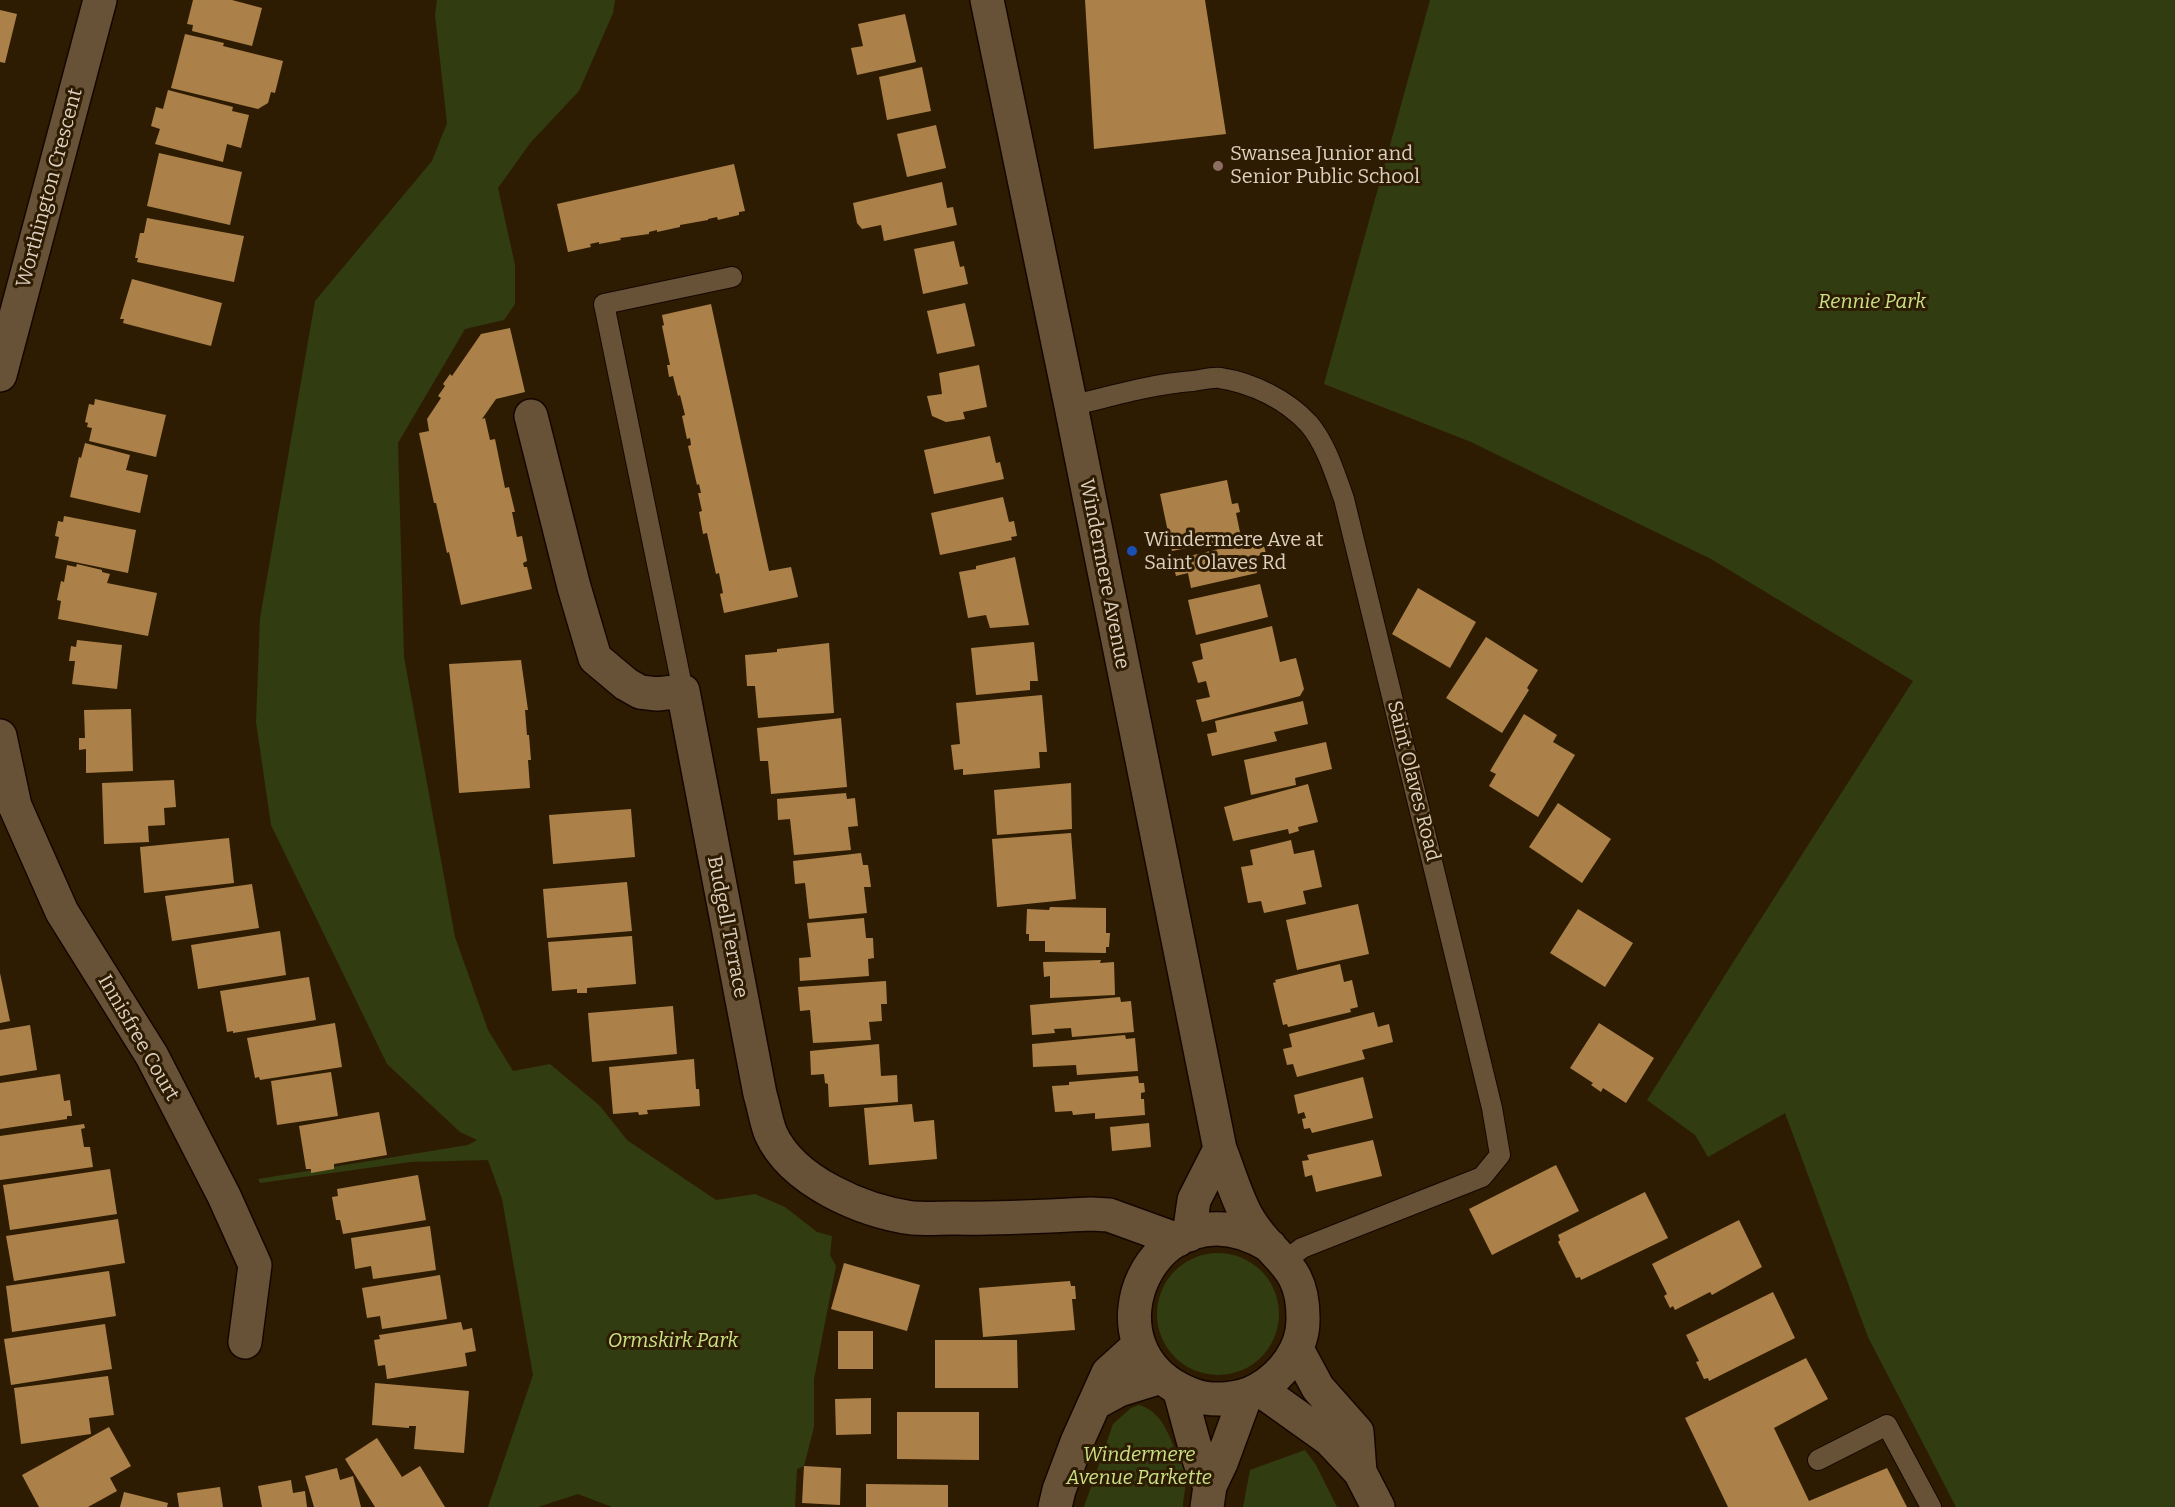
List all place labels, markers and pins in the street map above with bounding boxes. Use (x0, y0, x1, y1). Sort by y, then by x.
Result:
place label: Swansea Junior and Senior Public School (1230, 142, 1420, 189)
marker: Swansea Junior and Senior Public School (1211, 159, 1225, 173)
place label: Windermere Ave at Saint Olaves Rd (1144, 528, 1323, 575)
marker: Windermere Ave at Saint Olaves Rd (1125, 544, 1139, 558)

